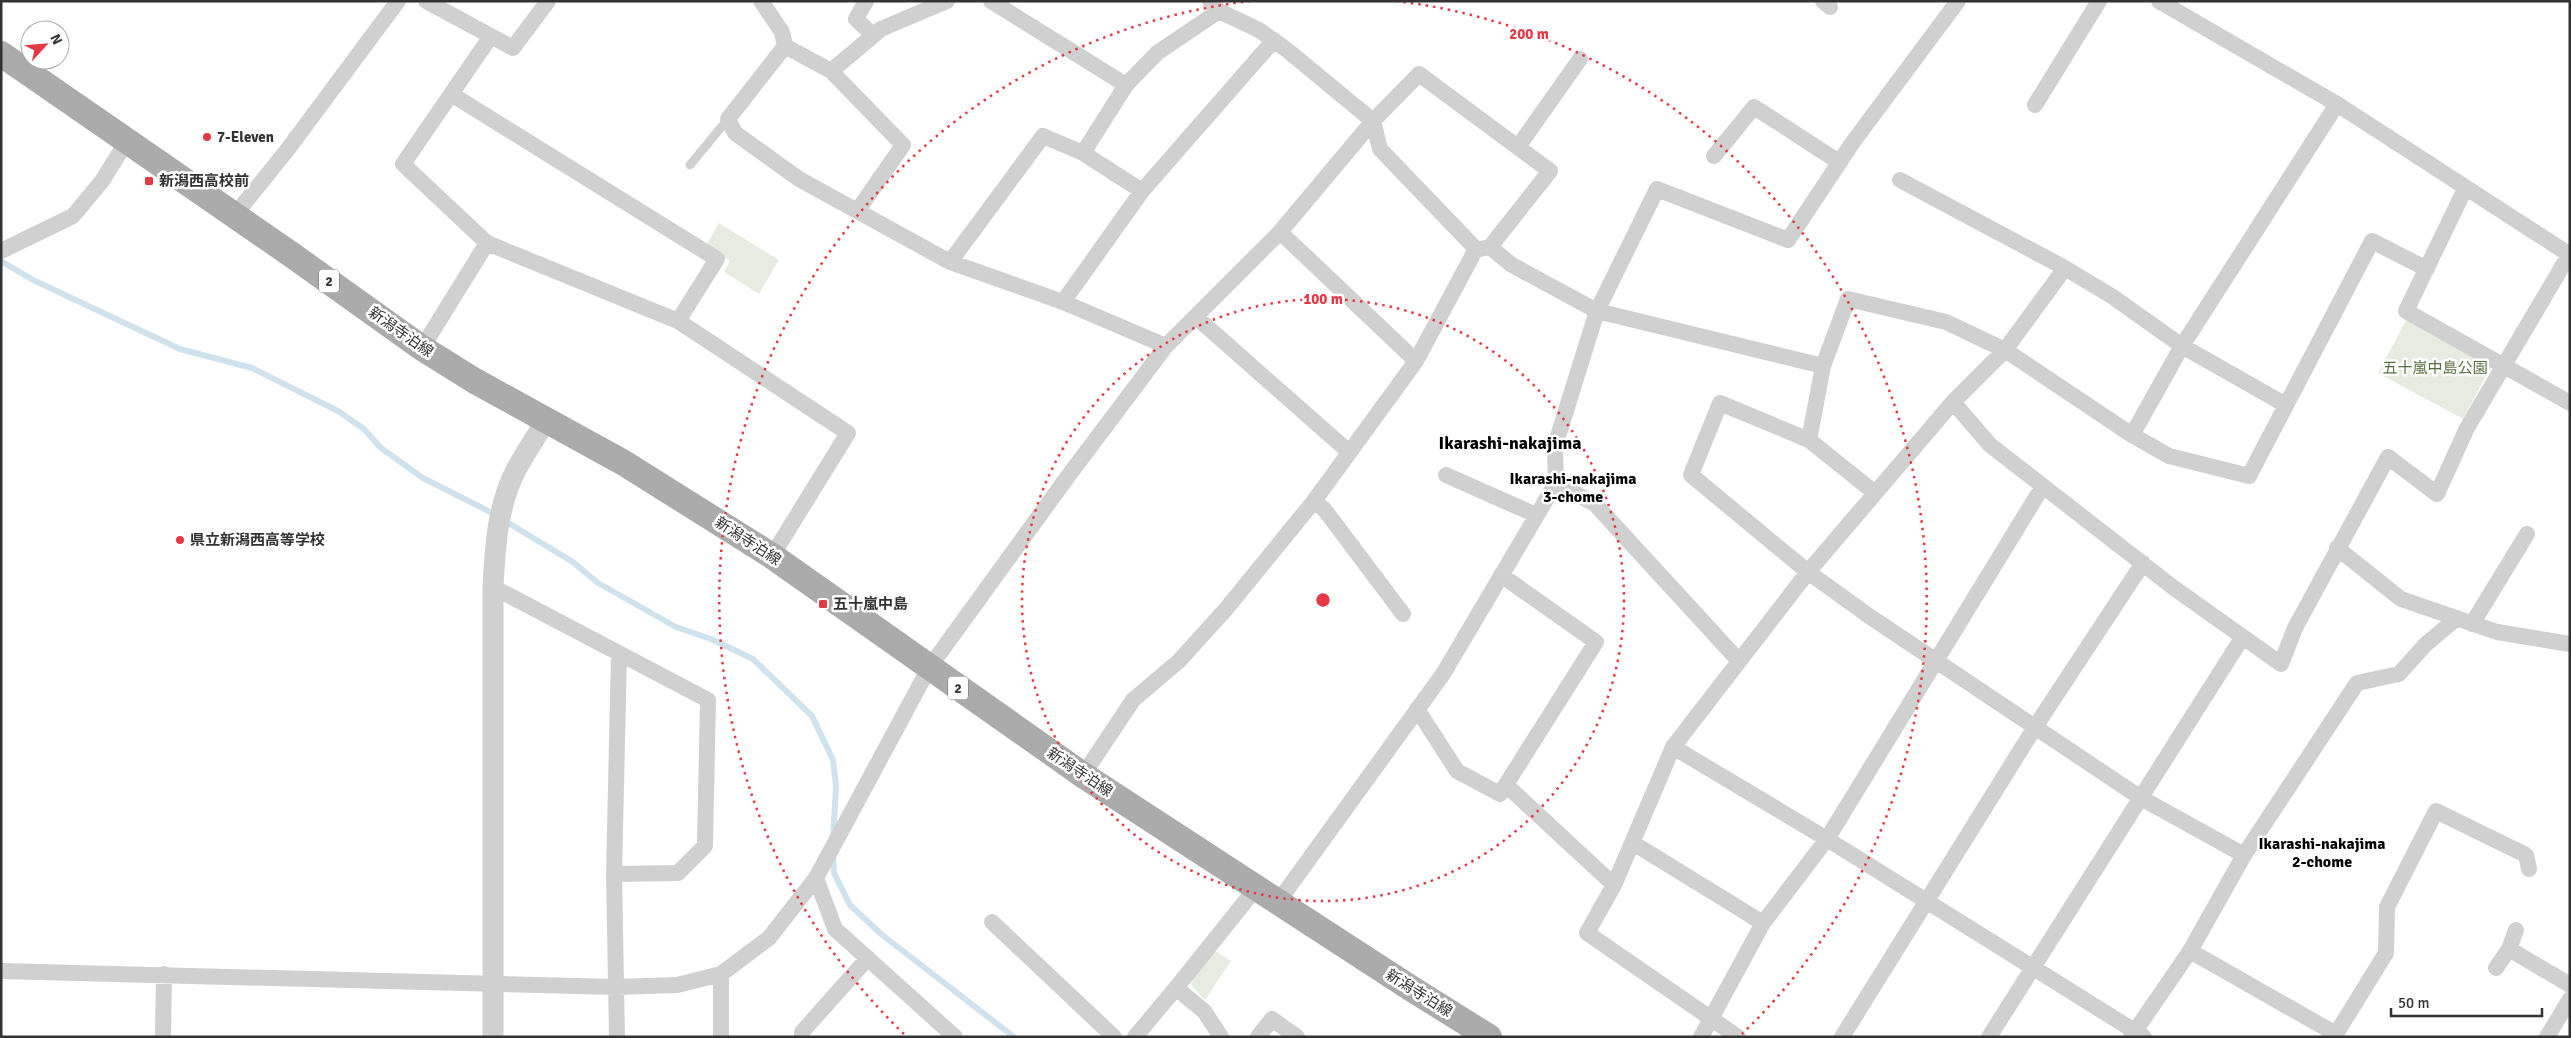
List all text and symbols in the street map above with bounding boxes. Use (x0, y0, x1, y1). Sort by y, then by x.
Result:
north arrow (20, 20, 70, 70)
text: 200 m (1509, 25, 1549, 43)
text: N (46, 31, 66, 48)
place label: 7-Eleven (217, 128, 274, 146)
marker: 7-Eleven (201, 131, 213, 143)
place label: 新潟西高校前 (159, 172, 249, 190)
marker: 新潟西高校前 (143, 175, 155, 187)
road number: 2 (319, 270, 339, 292)
text: 100 m (1303, 290, 1343, 308)
street label: 新潟寺泊線 (365, 303, 437, 361)
park label: 五十嵐中島公園 (2382, 359, 2488, 377)
district label: Ikarashi-nakajima (1439, 432, 1581, 454)
district label: Ikarashi-nakajima 3-chome (1510, 469, 1636, 507)
street label: 新潟寺泊線 (712, 513, 784, 569)
place label: 県立新潟西高等学校 (190, 531, 325, 549)
marker: 県立新潟西高等学校 (174, 534, 186, 546)
centre of rings (1314, 591, 1332, 609)
place label: 五十嵐中島 (833, 595, 908, 613)
marker: 五十嵐中島 (817, 598, 829, 610)
road number: 2 (948, 676, 968, 700)
street label: 新潟寺泊線 (1044, 744, 1116, 800)
district label: Ikarashi-nakajima 2-chome (2259, 834, 2385, 872)
street label: 新潟寺泊線 (1382, 965, 1456, 1021)
scale bar (2391, 986, 2542, 1018)
text: 50 m (2398, 994, 2429, 1012)

